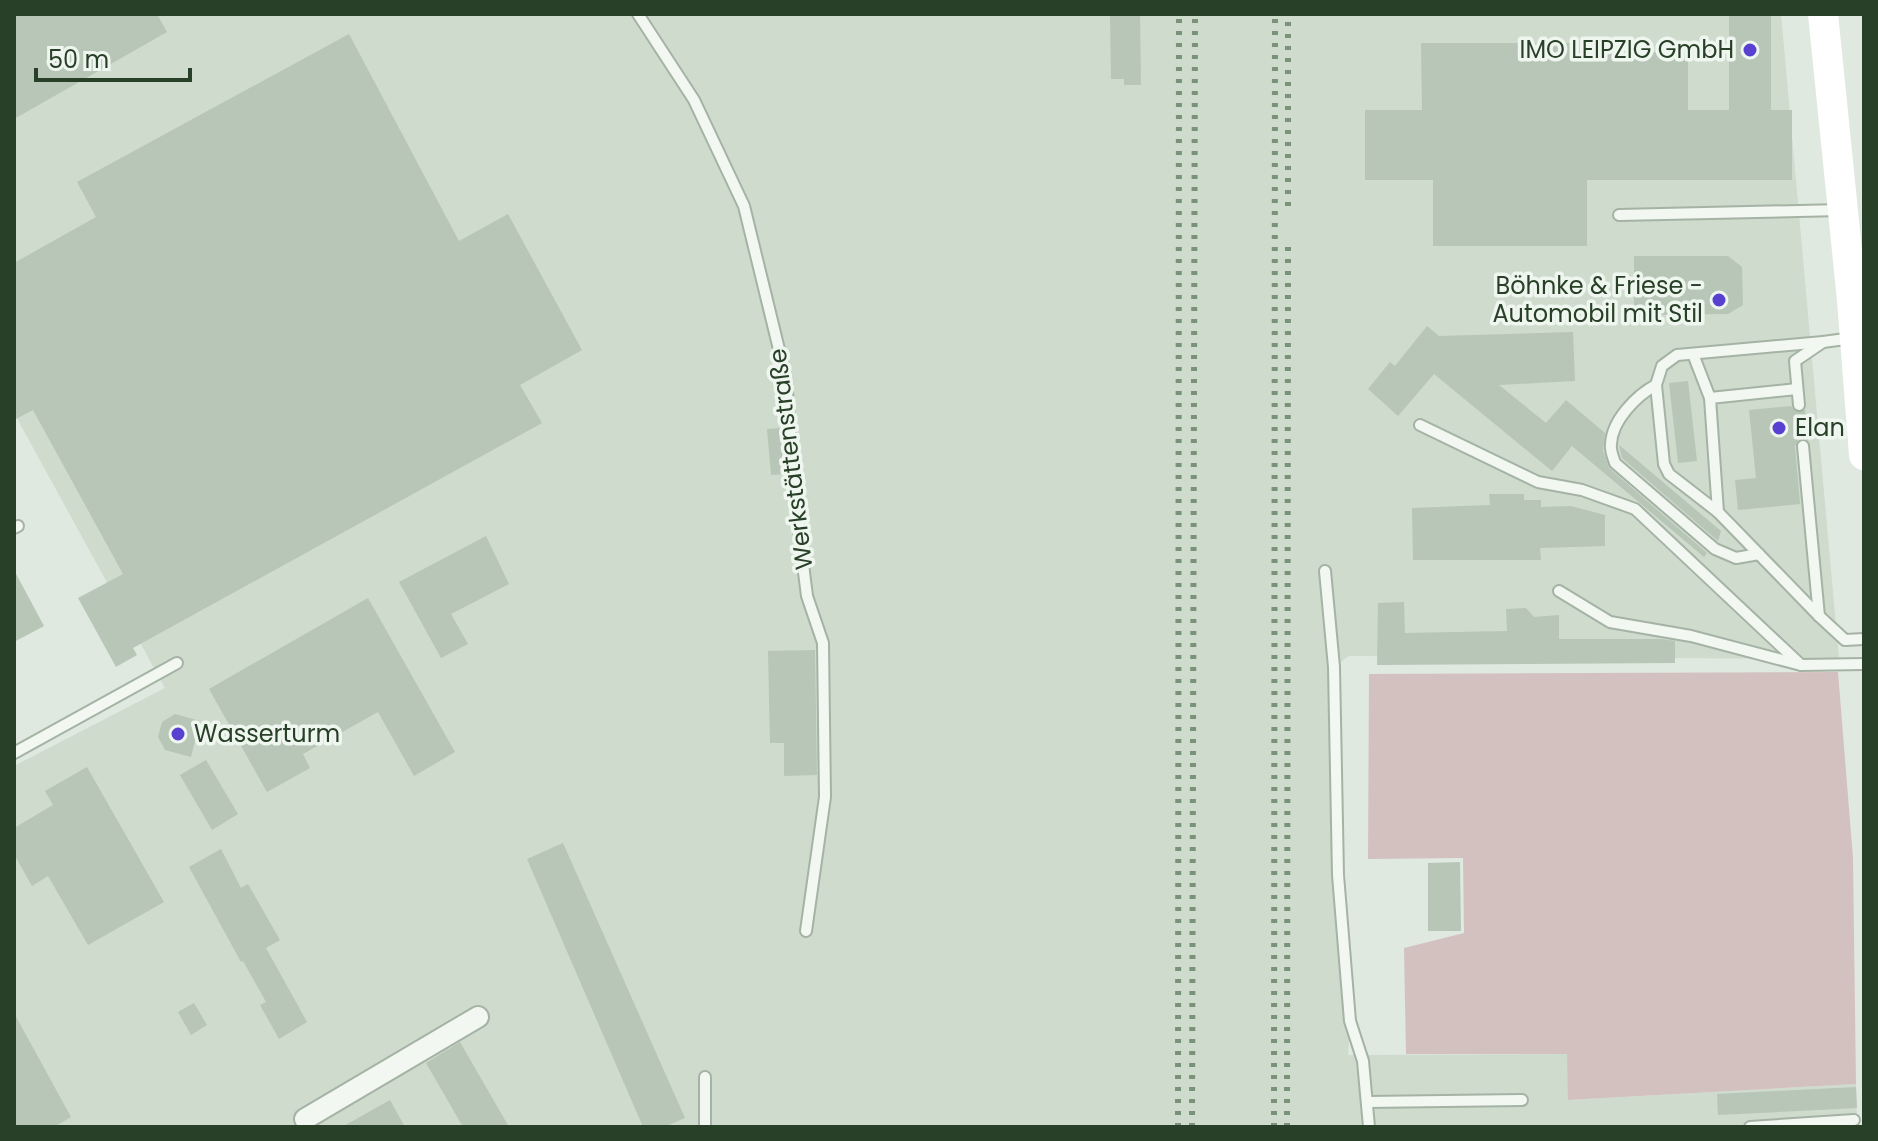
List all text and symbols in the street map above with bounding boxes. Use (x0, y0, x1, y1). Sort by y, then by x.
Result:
scale bar (36, 32, 190, 82)
place label: IMO LEIPZIG GmbH (1519, 33, 1734, 66)
marker: IMO LEIPZIG GmbH (1741, 41, 1759, 59)
text: 50 m (48, 43, 109, 76)
place label: Böhnke & Friese - Automobil mit Stil (1492, 269, 1703, 330)
marker: Böhnke & Friese - Automobil mit Stil (1710, 291, 1728, 309)
street label: Werkstättenstraße (761, 347, 820, 571)
place label: Elan (1795, 411, 1845, 444)
marker: Elan (1770, 419, 1788, 437)
place label: Wasserturm (194, 717, 340, 750)
marker: Wasserturm (169, 725, 187, 743)

